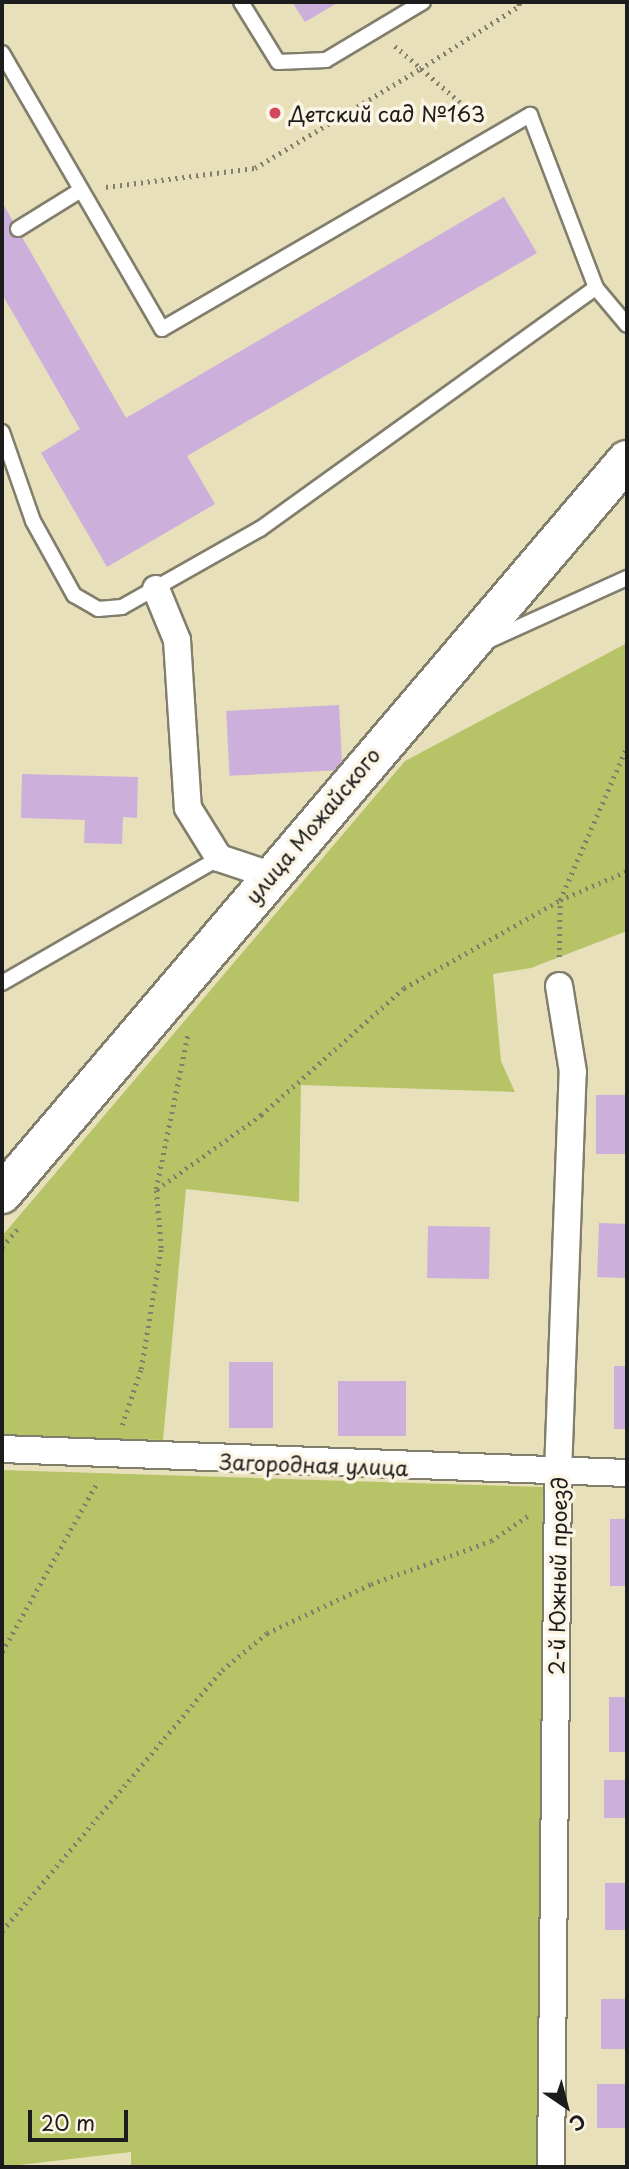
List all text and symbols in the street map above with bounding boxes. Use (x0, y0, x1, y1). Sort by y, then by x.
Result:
place label: Детский сад №163 (289, 100, 487, 126)
marker: Детский сад №163 (267, 105, 283, 121)
street label: улица Можайского (239, 741, 385, 909)
street label: Загородная улица (218, 1448, 410, 1480)
street label: 2-й Южный проезд (543, 1476, 571, 1676)
north arrow (531, 2071, 601, 2141)
scale bar (32, 2096, 131, 2140)
text: 20 m (41, 2106, 95, 2138)
text: С (564, 2108, 592, 2139)

